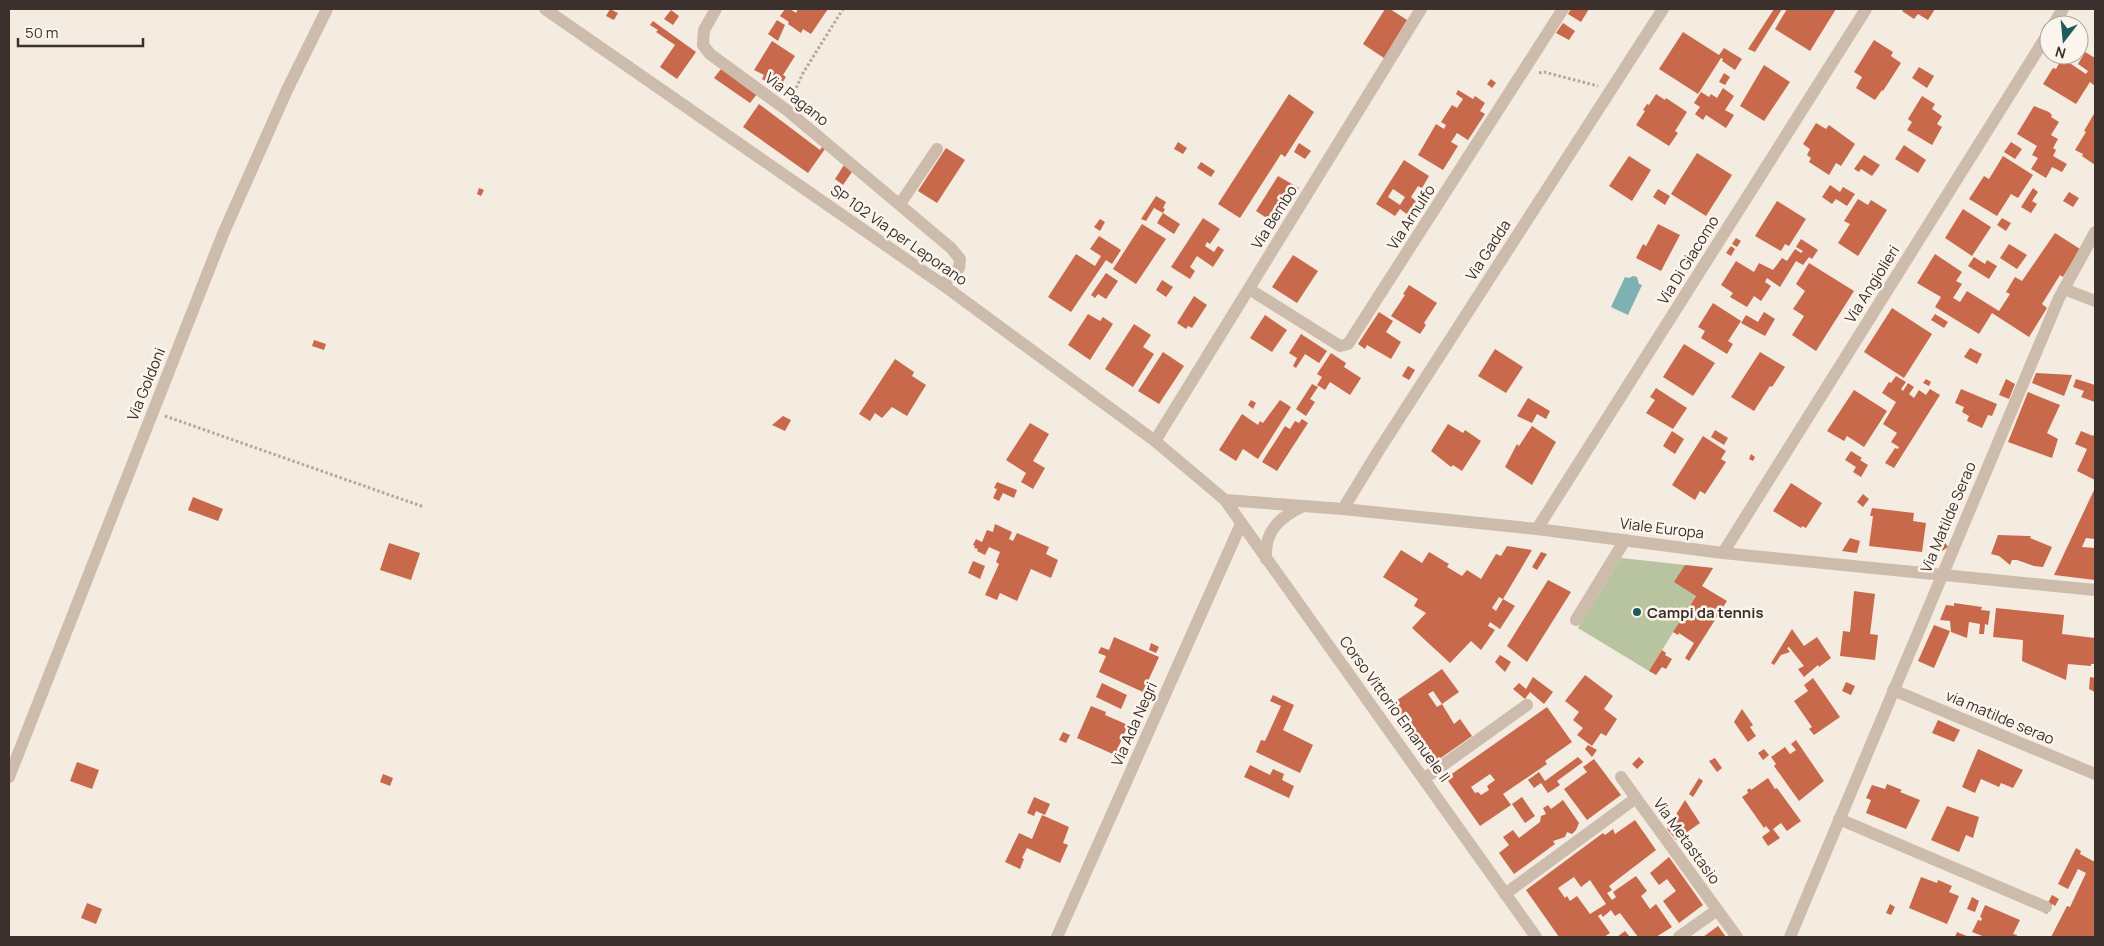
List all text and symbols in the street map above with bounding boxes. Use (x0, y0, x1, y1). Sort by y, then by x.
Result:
scale bar (18, 15, 142, 47)
north arrow (2039, 15, 2089, 65)
text: 50 m (25, 22, 59, 43)
text: N (2053, 42, 2068, 63)
street label: Via Pagano (761, 67, 833, 131)
street label: SP 102 Via per Leporano (826, 180, 972, 290)
street label: Via Arnulfo (1382, 180, 1440, 254)
street label: Via Bembo (1246, 181, 1302, 253)
street label: Via Di Giacomo (1652, 211, 1724, 308)
street label: Via Gadda (1461, 216, 1515, 284)
street label: Via Angiolieri (1840, 241, 1904, 327)
street label: Via Goldoni (122, 345, 170, 423)
street label: Via Matilde Serao (1915, 458, 1981, 576)
street label: Viale Europa (1619, 512, 1705, 544)
place label: Campi da tennis (1647, 602, 1764, 623)
marker: Campi da tennis (1631, 606, 1643, 618)
street label: Corso Vittorio Emanuele II (1335, 632, 1455, 786)
street label: Via Ada Negri (1106, 679, 1162, 769)
street label: via matilde serao (1942, 685, 2058, 749)
street label: Via Metastasio (1649, 794, 1725, 888)

